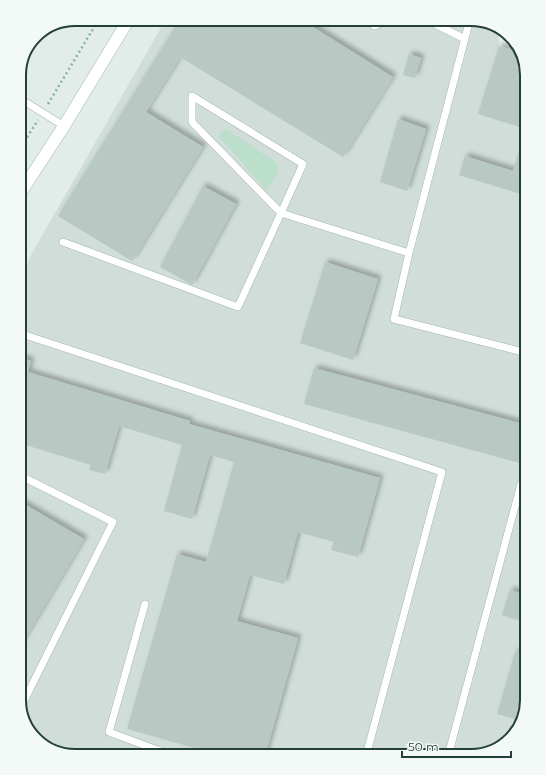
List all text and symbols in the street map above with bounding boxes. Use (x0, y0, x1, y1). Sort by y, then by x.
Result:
scale bar (402, 733, 511, 759)
text: 50 m (408, 739, 439, 754)

